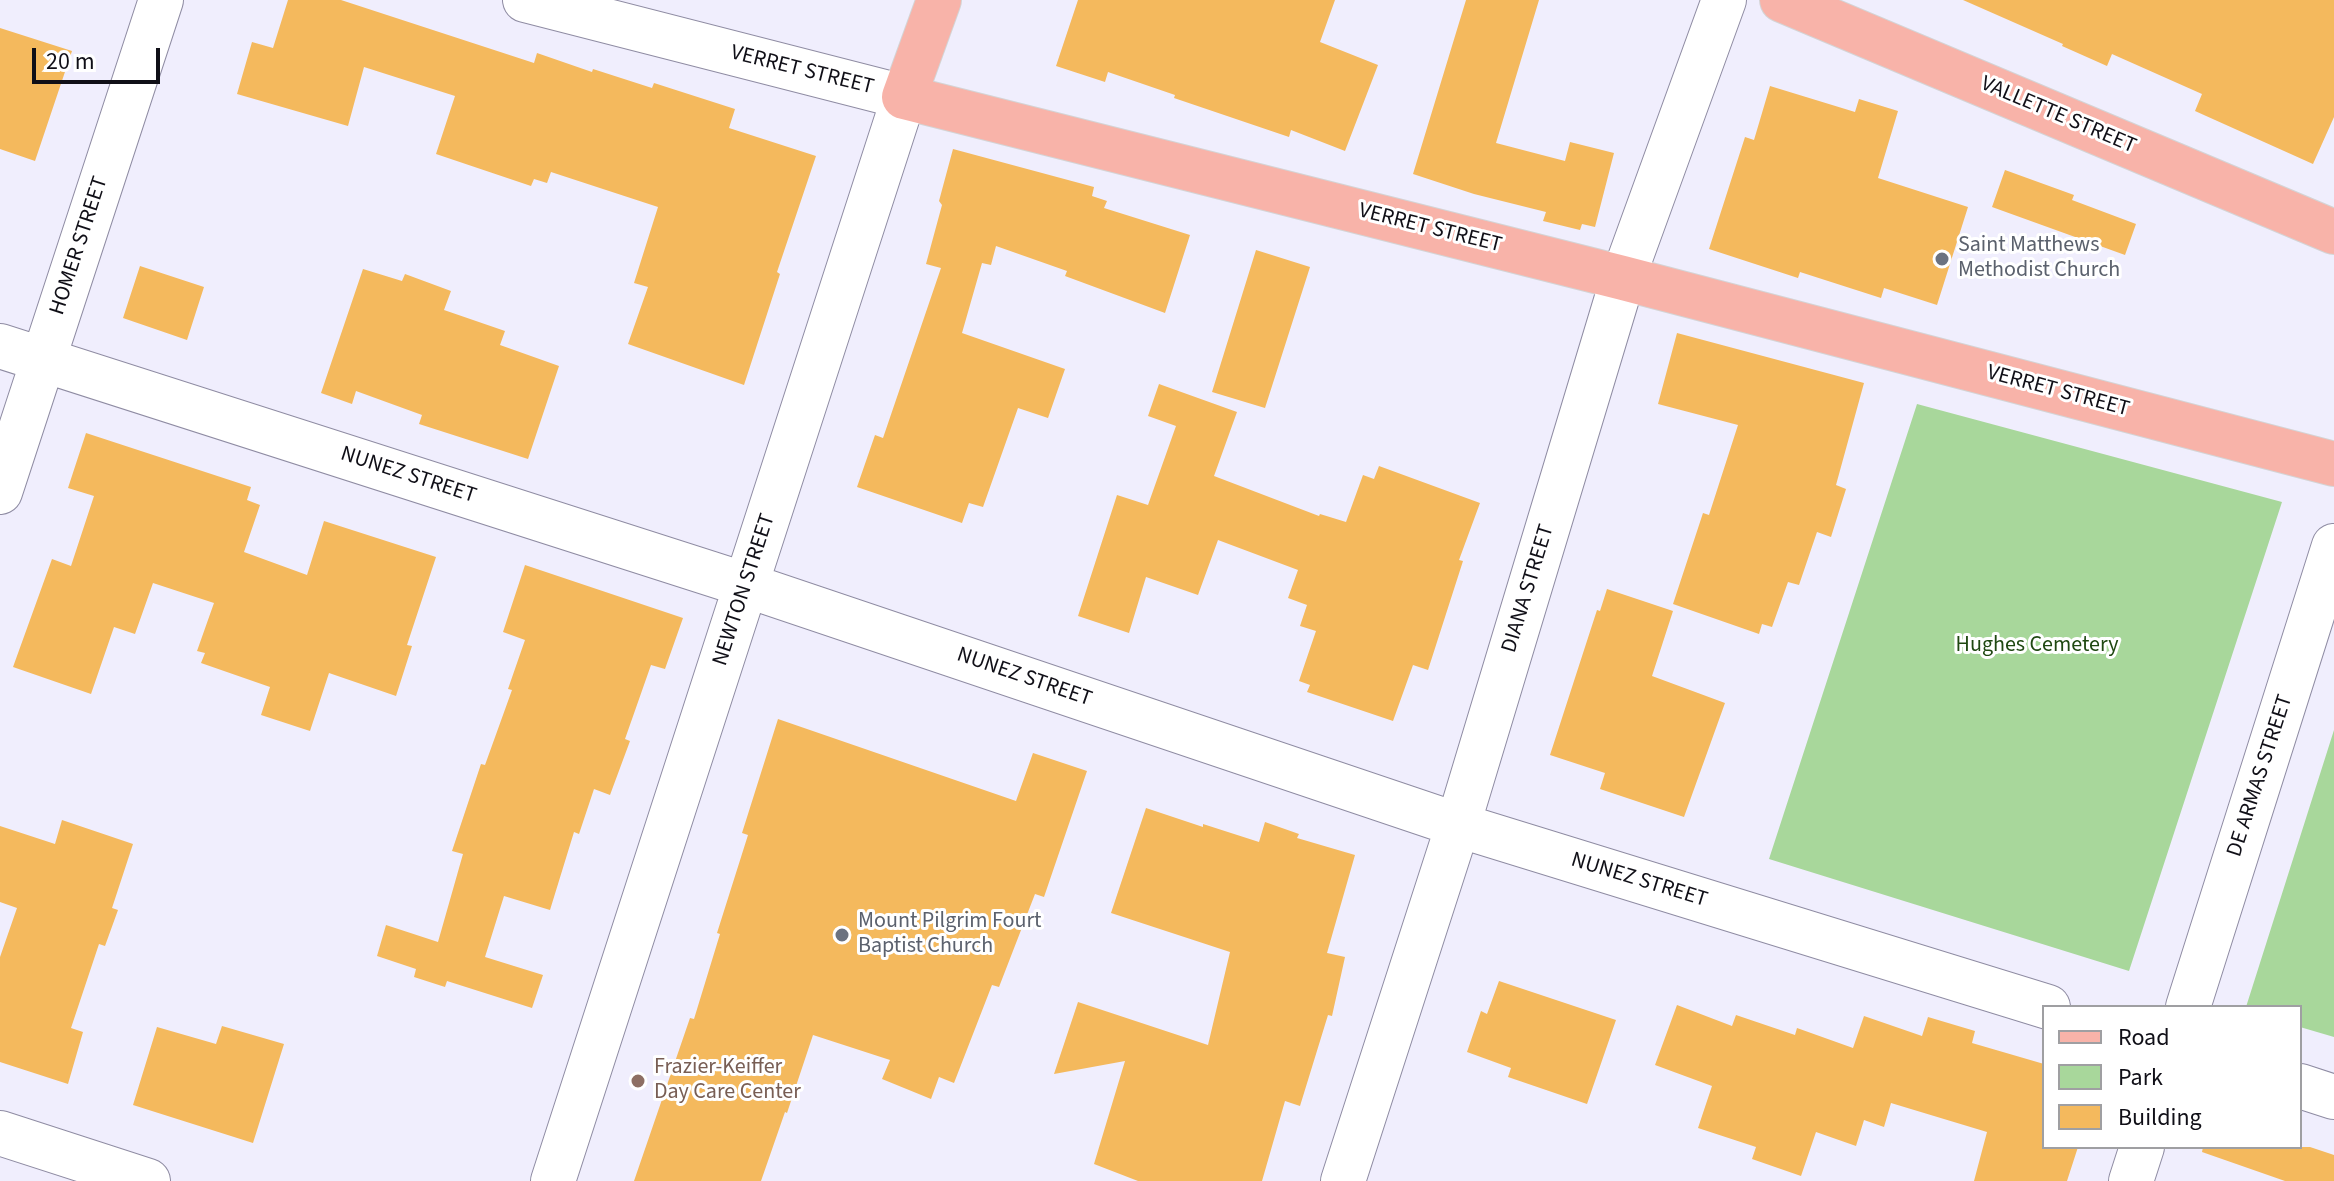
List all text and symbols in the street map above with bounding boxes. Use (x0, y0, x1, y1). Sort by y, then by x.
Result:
scale bar (36, 32, 164, 82)
street label: VERRET STREET (728, 40, 876, 102)
text: 20 m (46, 44, 95, 79)
street label: VALLETTE STREET (1976, 71, 2140, 161)
street label: HOMER STREET (45, 173, 115, 319)
street label: VERRET STREET (1356, 198, 1504, 260)
place label: Saint Matthews Methodist Church (1958, 233, 2120, 284)
marker: Saint Matthews Methodist Church (1933, 250, 1951, 268)
street label: VERRET STREET (1984, 360, 2132, 424)
street label: NUNEZ STREET (337, 442, 479, 510)
street label: NEWTON STREET (708, 511, 782, 669)
street label: DIANA STREET (1497, 522, 1561, 656)
park label: Hughes Cemetery (1956, 633, 2118, 659)
street label: NUNEZ STREET (953, 643, 1095, 713)
street label: DE ARMAS STREET (2222, 692, 2300, 860)
street label: NUNEZ STREET (1568, 848, 1710, 914)
place label: Mount Pilgrim Fourt Baptist Church (858, 909, 1042, 960)
marker: Mount Pilgrim Fourt Baptist Church (833, 926, 851, 944)
legend (2042, 1005, 2302, 1149)
text: Road (2118, 1020, 2170, 1055)
place label: Frazier-Keiffer Day Care Center (654, 1055, 801, 1106)
text: Park (2118, 1060, 2163, 1095)
marker: Frazier-Keiffer Day Care Center (629, 1072, 647, 1090)
text: Building (2118, 1100, 2202, 1135)

